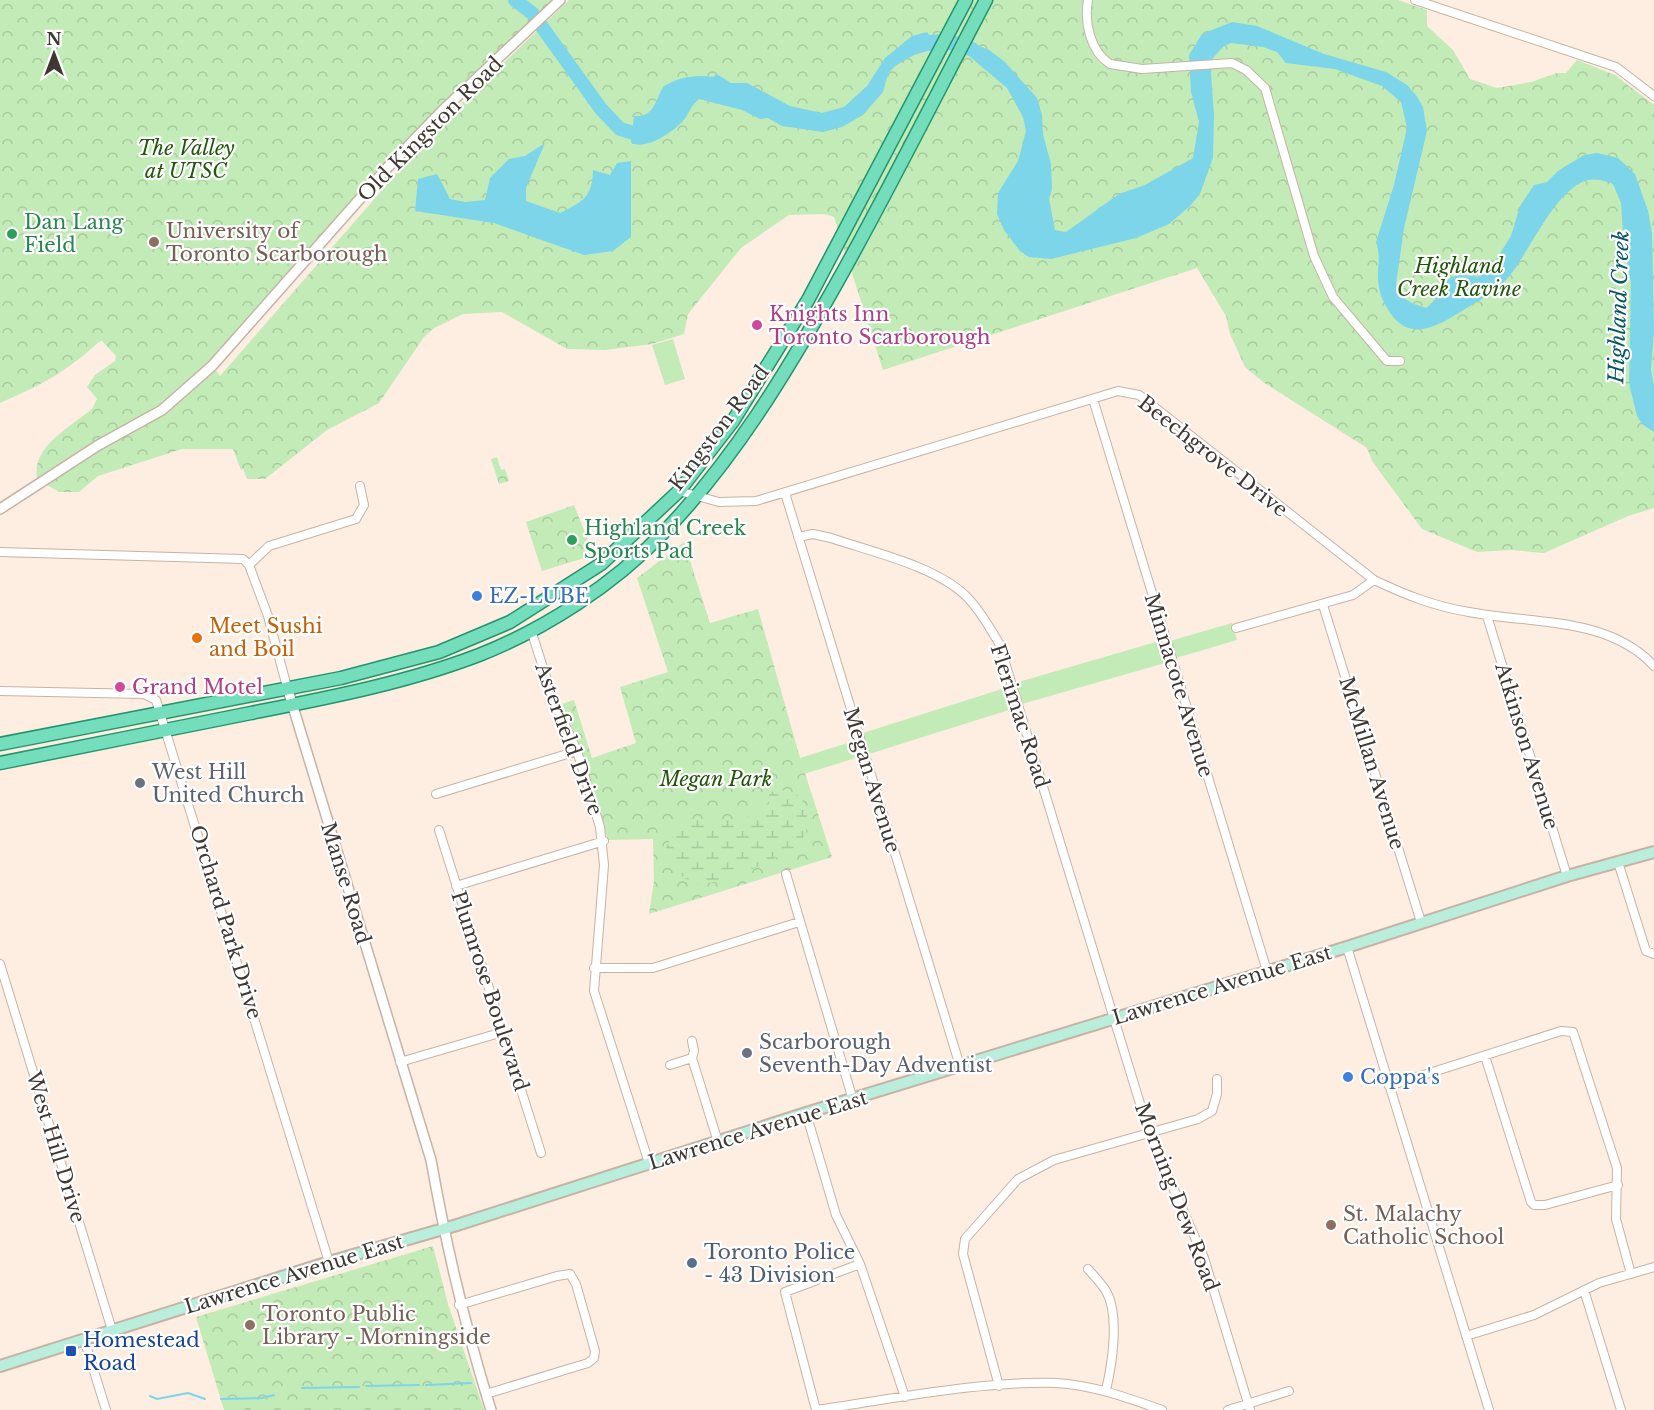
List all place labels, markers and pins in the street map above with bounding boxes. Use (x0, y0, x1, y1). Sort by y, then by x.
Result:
place label: Dan Lang Field (24, 210, 125, 257)
place label: University of Toronto Scarborough (166, 219, 388, 266)
marker: Dan Lang Field (5, 227, 19, 241)
marker: University of Toronto Scarborough (147, 235, 161, 249)
place label: Knights Inn Toronto Scarborough (769, 302, 991, 349)
marker: Knights Inn Toronto Scarborough (750, 318, 764, 332)
place label: Highland Creek Sports Pad (584, 516, 747, 563)
marker: Highland Creek Sports Pad (565, 533, 579, 547)
place label: EZ-LUBE (489, 584, 589, 608)
marker: EZ-LUBE (470, 589, 484, 603)
place label: Meet Sushi and Boil (209, 614, 323, 661)
marker: Meet Sushi and Boil (190, 631, 204, 645)
place label: Grand Motel (132, 675, 263, 699)
marker: Grand Motel (113, 680, 127, 694)
place label: West Hill United Church (151, 760, 305, 807)
marker: West Hill United Church (133, 776, 147, 790)
place label: Scarborough Seventh-Day Adventist (759, 1030, 993, 1077)
marker: Scarborough Seventh-Day Adventist (740, 1046, 754, 1060)
place label: Coppa's (1360, 1065, 1440, 1089)
marker: Coppa's (1341, 1070, 1355, 1084)
place label: St. Malachy Catholic School (1343, 1202, 1504, 1249)
marker: St. Malachy Catholic School (1324, 1218, 1338, 1232)
place label: Toronto Police - 43 Division (704, 1240, 855, 1287)
marker: Toronto Police - 43 Division (685, 1256, 699, 1270)
place label: Toronto Public Library - Morningside (262, 1302, 491, 1349)
marker: Toronto Public Library - Morningside (243, 1318, 257, 1332)
place label: Homestead Road (83, 1328, 200, 1375)
marker: Homestead Road (64, 1344, 78, 1358)

